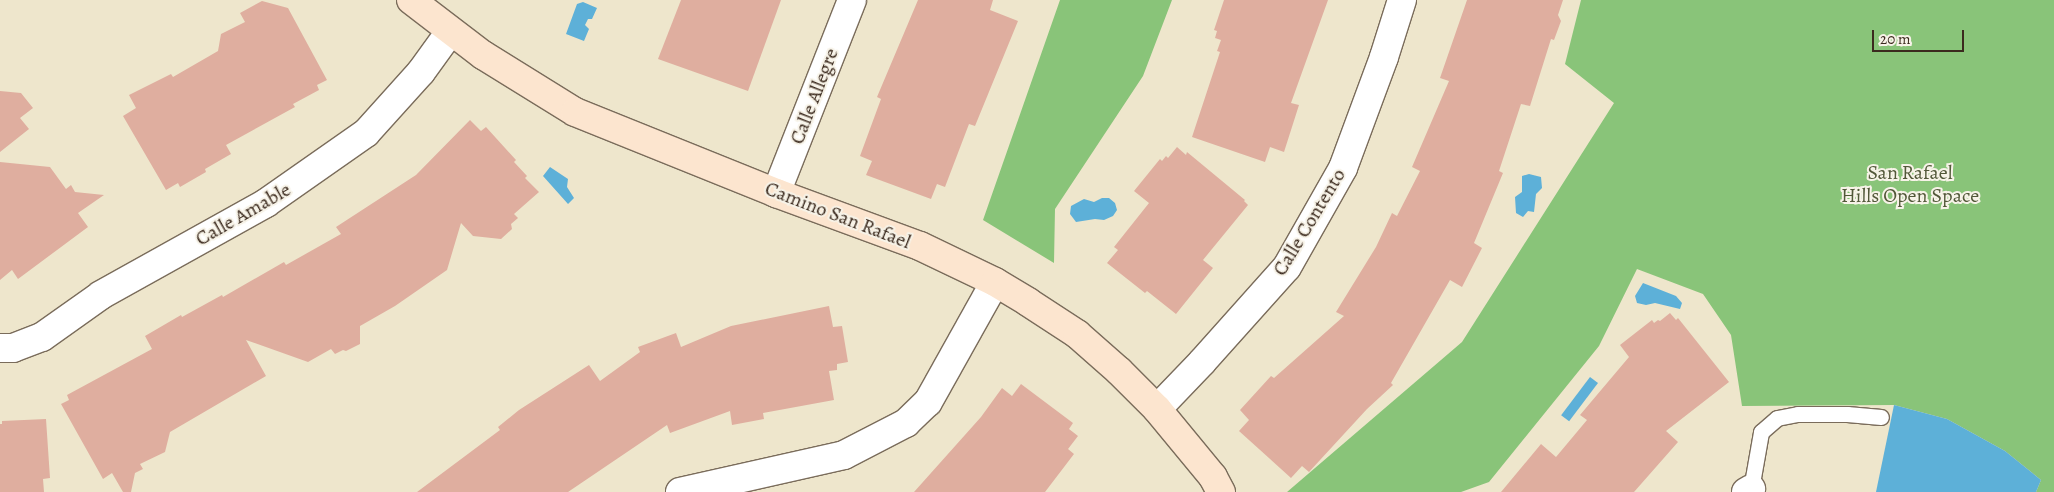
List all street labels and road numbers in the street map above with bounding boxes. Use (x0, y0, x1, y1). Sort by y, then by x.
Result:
street label: Calle Allegre (785, 45, 843, 147)
street label: Calle Contento (1268, 164, 1350, 280)
street label: Camino San Rafael (762, 176, 914, 254)
street label: Calle Amable (191, 177, 295, 251)

